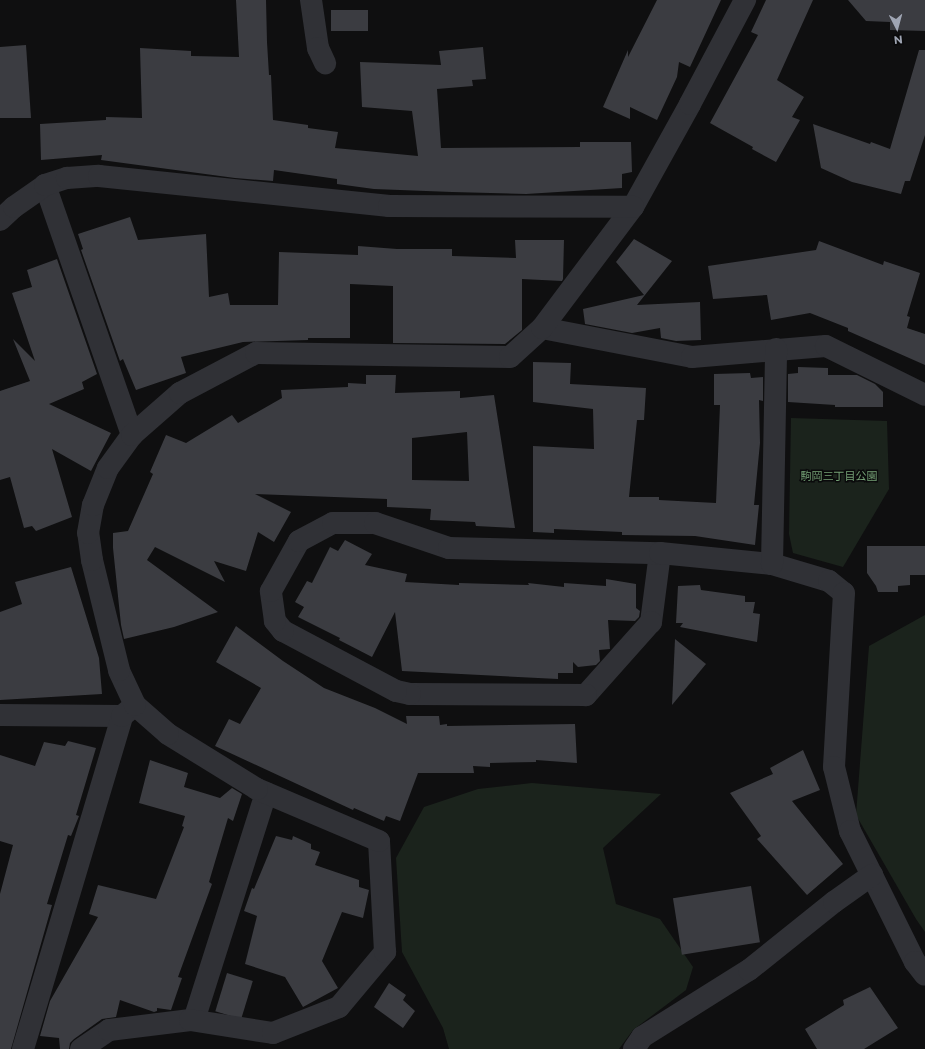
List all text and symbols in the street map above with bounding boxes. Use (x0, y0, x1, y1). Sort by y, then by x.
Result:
north arrow (877, 8, 917, 48)
text: N (893, 33, 903, 47)
park label: 駒岡三丁目公園 (801, 469, 877, 483)

